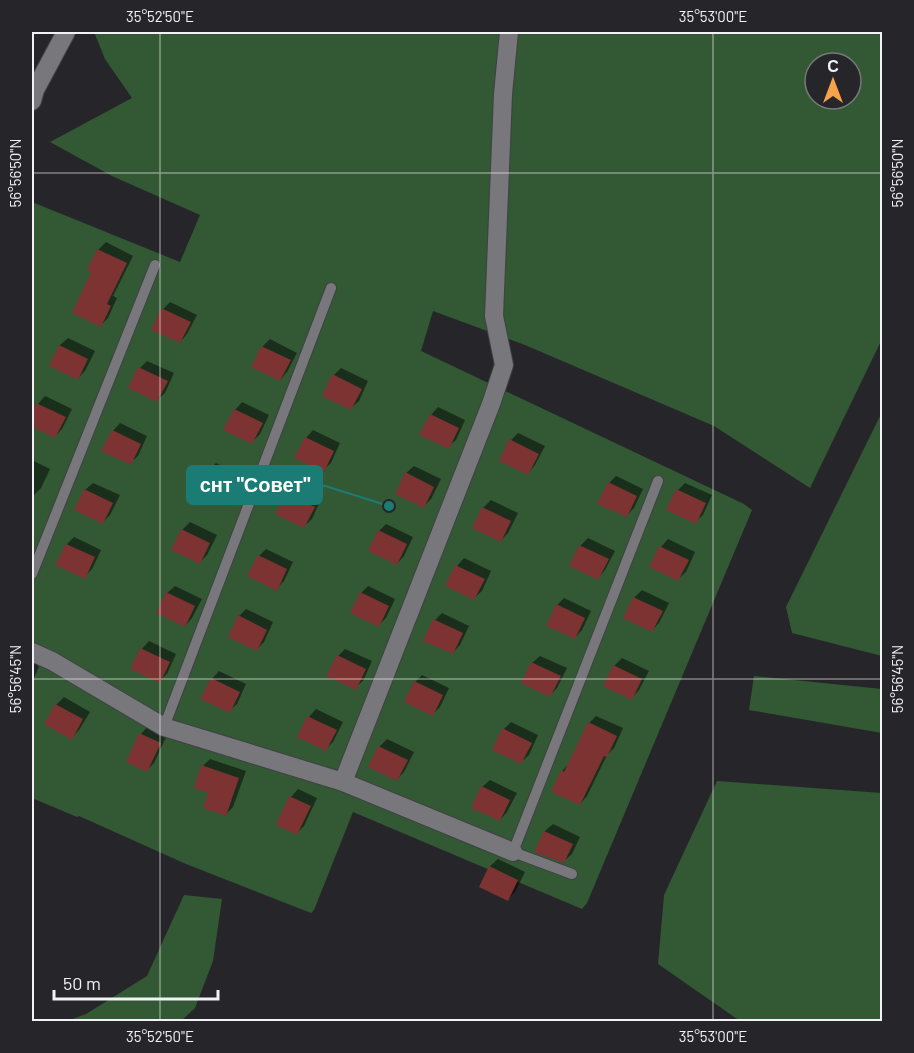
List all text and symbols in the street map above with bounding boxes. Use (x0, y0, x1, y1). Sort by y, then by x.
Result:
text: 35°52'50"E (126, 7, 194, 25)
text: 35°53'00"E (679, 7, 747, 25)
north arrow (803, 51, 863, 111)
text: С (827, 56, 839, 75)
text: 56°56'50"N (6, 139, 24, 207)
text: 56°56'50"N (888, 139, 906, 207)
callout: снт "Совет" (187, 466, 322, 504)
text: снт "Совет" (200, 472, 310, 496)
text: 56°56'45"N (6, 645, 24, 713)
text: 56°56'45"N (888, 645, 906, 713)
scale bar (54, 963, 218, 1001)
text: 50 m (63, 972, 101, 994)
text: 35°52'50"E (126, 1027, 194, 1045)
text: 35°53'00"E (679, 1027, 747, 1045)

